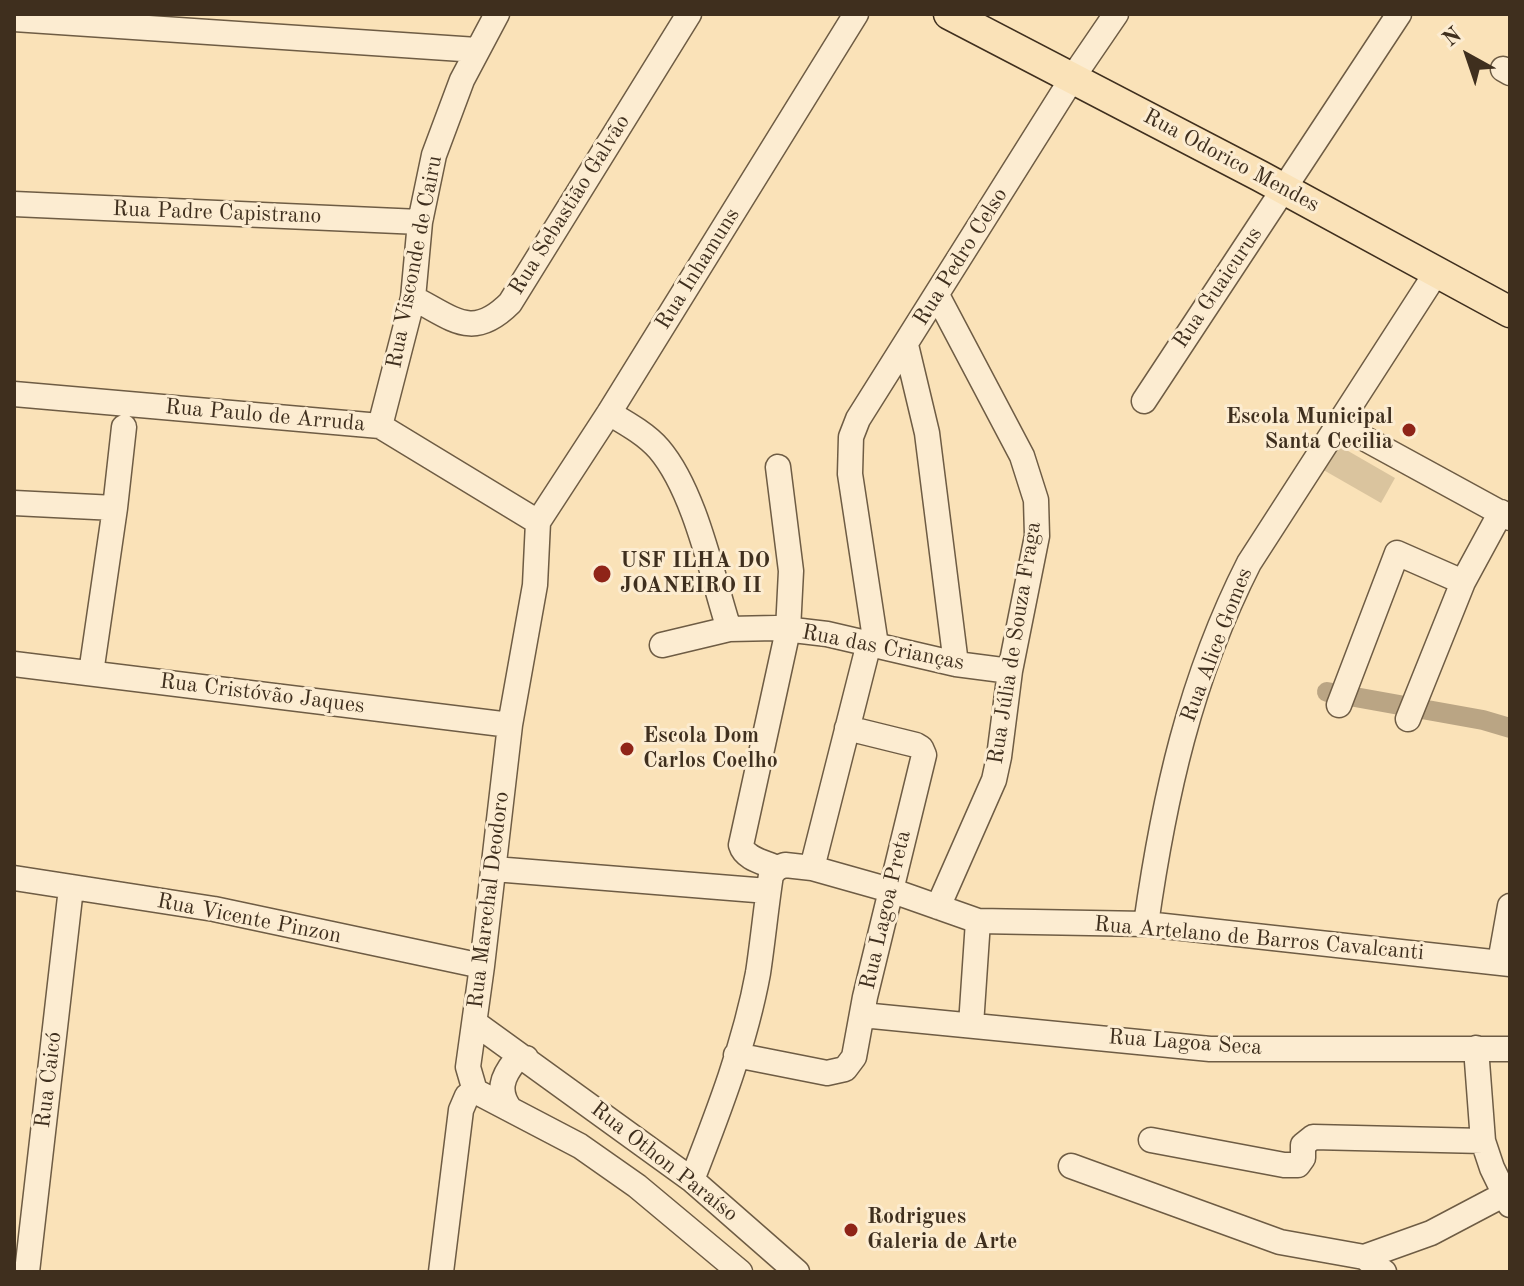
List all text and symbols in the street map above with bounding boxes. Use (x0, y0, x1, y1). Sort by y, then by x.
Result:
north arrow (1428, 16, 1508, 96)
text: N (1439, 24, 1466, 51)
street label: Rua Odorico Mendes (1138, 103, 1324, 219)
street label: Rua Sebastião Galvão (504, 110, 636, 300)
street label: Rua Visconde de Cairu (381, 153, 449, 371)
street label: Rua Pedro Celso (908, 183, 1014, 331)
street label: Rua Padre Capistrano (112, 196, 322, 230)
street label: Rua Inhamuns (650, 203, 746, 335)
street label: Rua Guaicurus (1168, 222, 1268, 354)
street label: Rua Paulo de Arruda (164, 394, 366, 438)
place label: Escola Municipal Santa Cecilia (1226, 404, 1393, 456)
marker: Escola Municipal Santa Cecilia (1400, 421, 1418, 439)
street label: Rua Júlia de Souza Fraga (983, 520, 1047, 766)
place label: USF ILHA DO JOANEIRO II (620, 548, 770, 600)
marker: USF ILHA DO JOANEIRO II (591, 563, 613, 585)
street label: Rua Alice Gomes (1175, 564, 1259, 726)
street label: Rua das Crianças (799, 619, 967, 677)
street label: Rua Cristóvão Jaques (158, 668, 366, 720)
place label: Escola Dom Carlos Coelho (643, 723, 778, 774)
marker: Escola Dom Carlos Coelho (618, 740, 636, 758)
street label: Rua Marechal Deodoro (463, 790, 515, 1010)
street label: Rua Lagoa Preta (855, 828, 917, 992)
street label: Rua Vicente Pinzon (155, 888, 343, 950)
street label: Rua Artelano de Barros Cavalcanti (1093, 911, 1425, 967)
street label: Rua Lagoa Seca (1107, 1024, 1263, 1062)
street label: Rua Caicó (30, 1030, 68, 1130)
street label: Rua Othon Paraíso (585, 1096, 743, 1228)
place label: Rodrigues Galeria de Arte (867, 1204, 1017, 1256)
marker: Rodrigues Galeria de Arte (842, 1221, 860, 1239)

